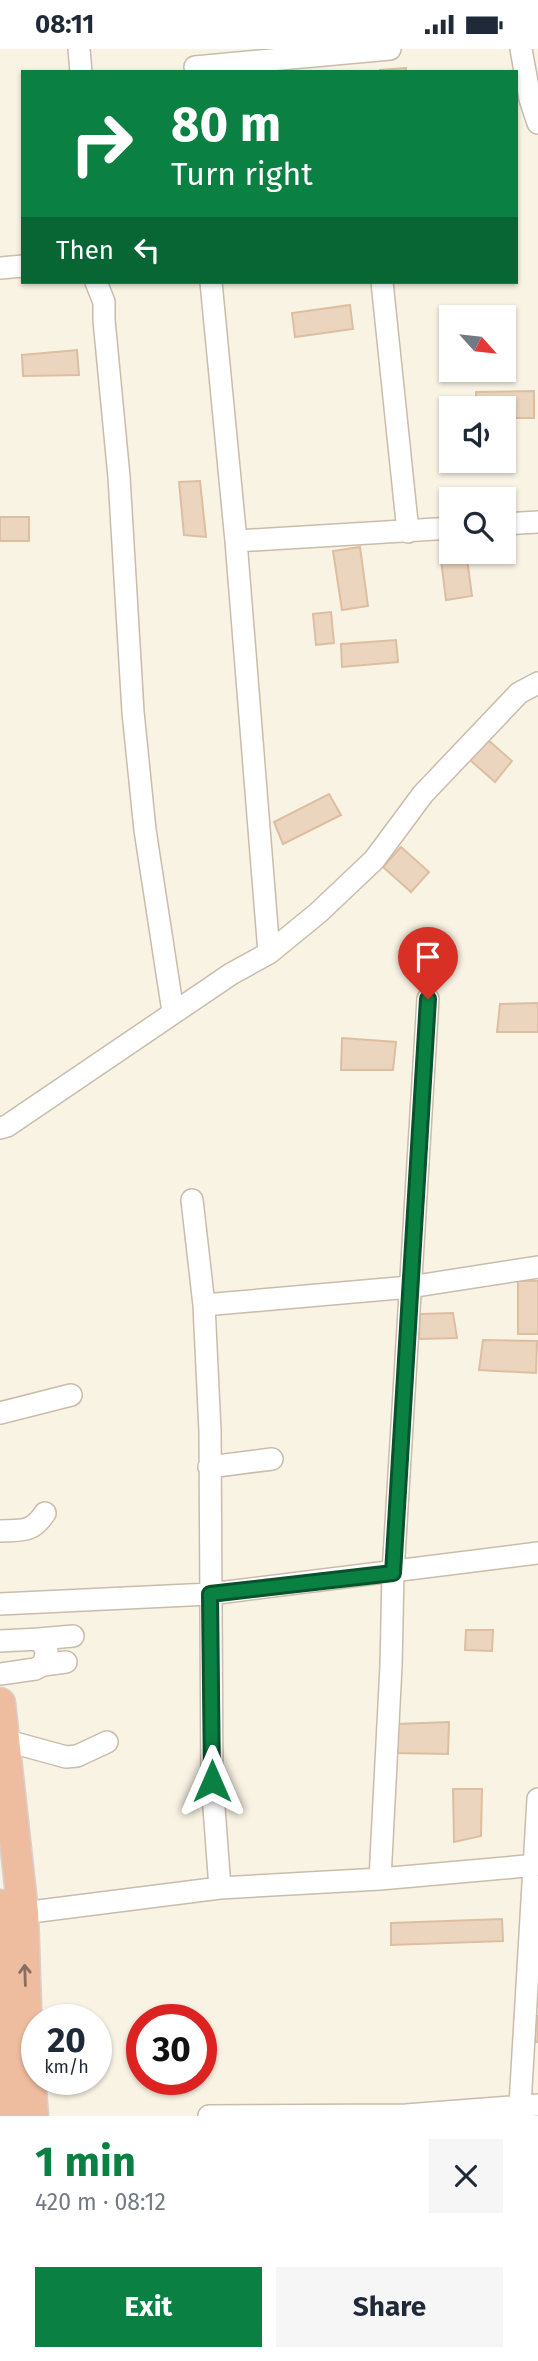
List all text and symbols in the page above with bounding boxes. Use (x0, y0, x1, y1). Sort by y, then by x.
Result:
text: 08:11 (35, 9, 94, 40)
text: 80 m (171, 95, 281, 154)
icon: right (56, 98, 147, 189)
text: Turn right (171, 155, 313, 193)
icon: left (128, 231, 166, 269)
text: Then (56, 235, 114, 266)
north arrow (439, 305, 516, 381)
map controls (439, 305, 516, 564)
button: sound (439, 396, 516, 473)
button: search (439, 487, 516, 564)
pin (398, 927, 458, 999)
icon: arrive (409, 938, 447, 976)
position arrow (175, 1744, 249, 1818)
one-way arrow (18, 1963, 32, 1986)
speed limit sign: 30 (126, 2004, 217, 2095)
text: 20 (47, 2019, 86, 2061)
text: km/h (44, 2056, 89, 2078)
text: 1 min (35, 2137, 136, 2187)
button: close (429, 2139, 503, 2213)
text: 420 m · 08:12 (35, 2188, 166, 2216)
button: Exit (35, 2267, 262, 2347)
button: Share (276, 2267, 503, 2347)

